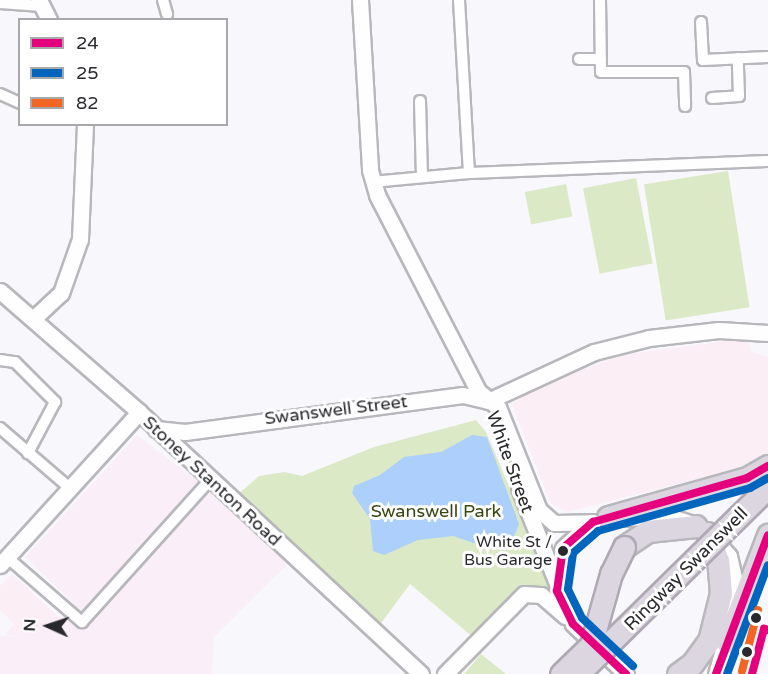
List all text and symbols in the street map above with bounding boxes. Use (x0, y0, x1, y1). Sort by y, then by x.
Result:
legend (18, 18, 228, 126)
text: 24 (76, 32, 99, 54)
text: 25 (76, 62, 99, 84)
text: 82 (76, 92, 99, 114)
street label: Swanswell Street (263, 391, 409, 429)
street label: White Street (482, 408, 538, 516)
street label: Stoney Stanton Road (139, 411, 285, 551)
park label: Swanswell Park (371, 500, 501, 522)
street label: Ringway Swanswell (620, 503, 752, 635)
place label: White St / Bus Garage (464, 532, 552, 570)
marker: White St / Bus Garage (557, 545, 569, 557)
north arrow (18, 596, 78, 656)
unlabelled marker (750, 612, 762, 624)
text: N (20, 618, 40, 632)
unlabelled marker (741, 646, 753, 658)

